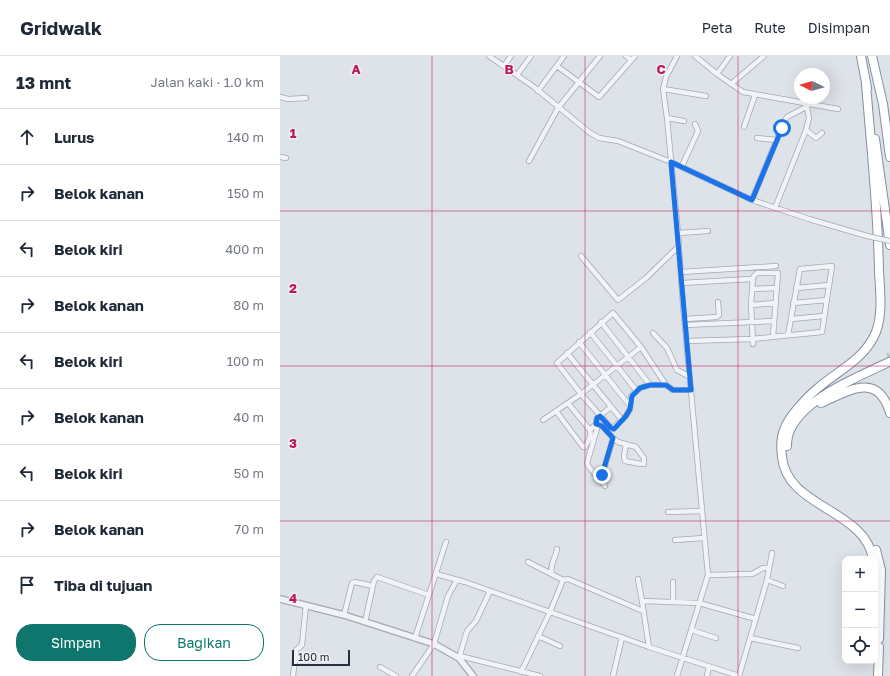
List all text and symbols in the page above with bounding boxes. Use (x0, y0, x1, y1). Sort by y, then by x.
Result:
text: Gridwalk (20, 16, 102, 39)
text: Peta (702, 19, 732, 36)
text: Rute (754, 19, 786, 36)
text: Disimpan (808, 19, 870, 36)
text: A (351, 61, 361, 77)
text: B (504, 61, 514, 77)
text: C (656, 61, 666, 77)
north arrow (794, 68, 830, 104)
text: 13 mnt (16, 72, 71, 93)
text: Jalan kaki · 1.0 km (151, 74, 264, 90)
route start (773, 119, 791, 137)
text: 1 (290, 125, 297, 141)
icon: ahead (16, 126, 38, 148)
text: Lurus (54, 128, 95, 146)
text: 140 m (227, 129, 264, 145)
icon: right (16, 182, 38, 204)
text: Belok kanan (54, 184, 144, 202)
text: 150 m (227, 185, 264, 201)
icon: left (16, 238, 38, 260)
text: Belok kiri (54, 240, 123, 258)
text: 400 m (225, 241, 264, 257)
text: 2 (289, 280, 297, 296)
icon: right (16, 294, 38, 316)
text: Belok kanan (54, 296, 144, 314)
text: 80 m (233, 297, 264, 313)
icon: left (16, 350, 38, 372)
text: Belok kiri (54, 352, 123, 370)
text: 100 m (227, 353, 264, 369)
icon: right (16, 406, 38, 428)
text: Belok kanan (54, 408, 144, 426)
text: 40 m (233, 409, 264, 425)
text: 3 (289, 435, 297, 451)
icon: left (16, 462, 38, 484)
text: Belok kiri (54, 464, 123, 482)
text: 50 m (234, 465, 264, 481)
route end (593, 466, 611, 484)
icon: right (16, 518, 38, 540)
text: Belok kanan (54, 520, 144, 538)
text: 70 m (234, 521, 264, 537)
map controls (842, 556, 878, 664)
button: + (842, 556, 878, 592)
icon: arrive (16, 574, 38, 596)
text: Tiba di tujuan (54, 576, 152, 594)
text: 4 (289, 590, 297, 606)
button: − (842, 592, 878, 628)
button: Simpan (16, 624, 136, 661)
button: Bagikan (144, 624, 264, 661)
button: locate (842, 628, 878, 664)
scale bar (292, 648, 350, 667)
text: 100 m (298, 650, 329, 663)

